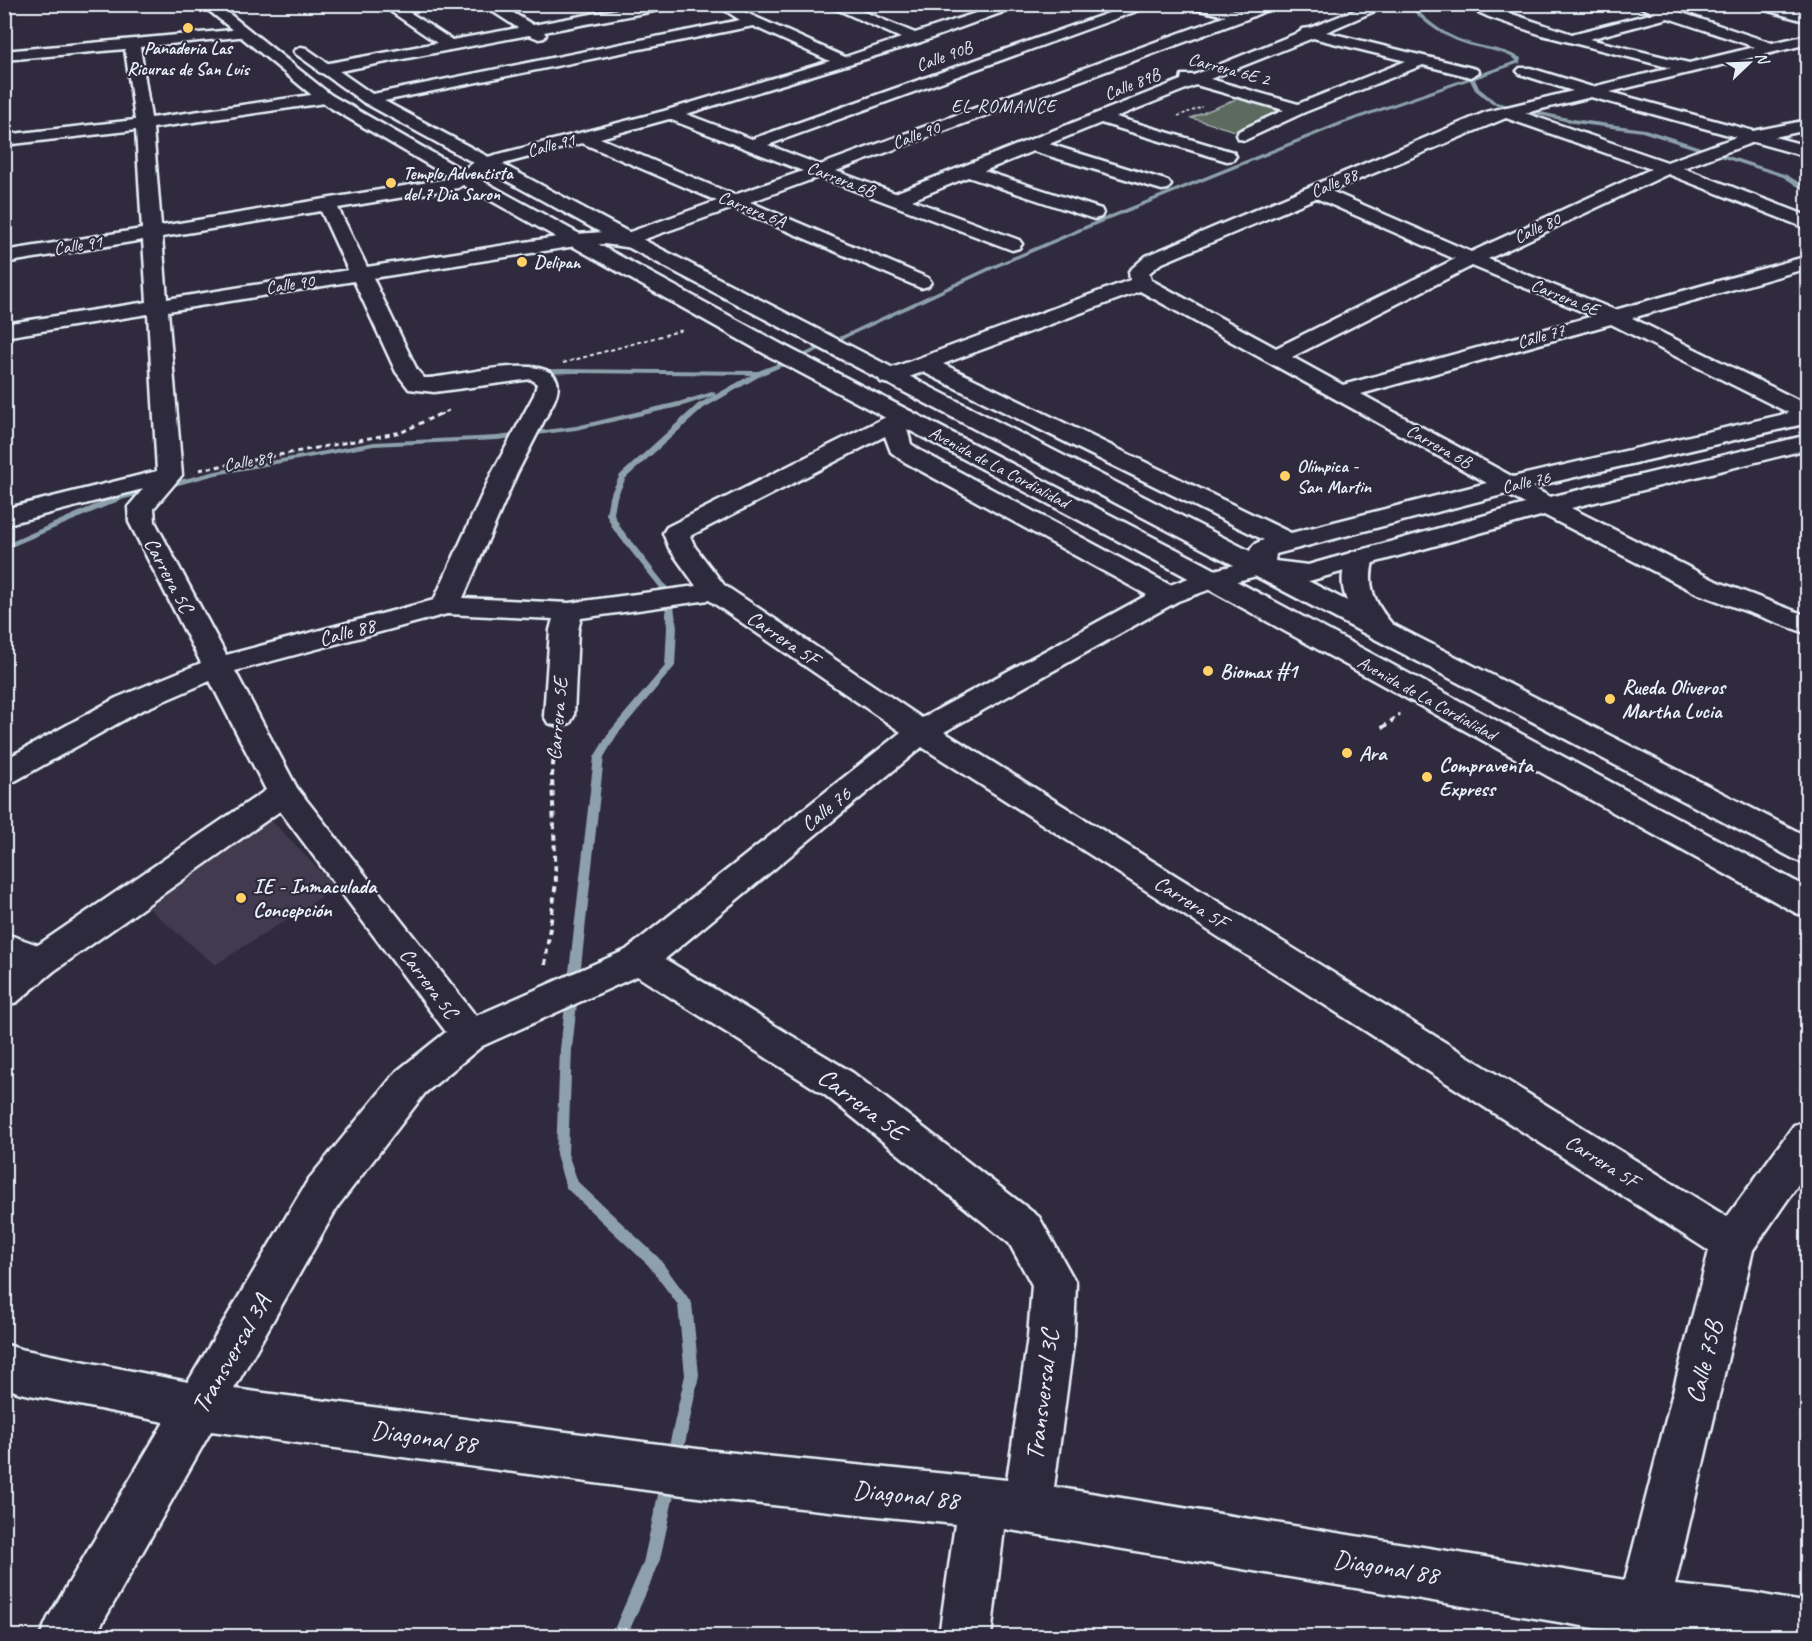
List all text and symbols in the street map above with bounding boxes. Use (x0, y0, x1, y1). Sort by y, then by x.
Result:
marker: Panaderia Las Ricuras de San Luis (181, 21, 195, 35)
north arrow (1719, 33, 1779, 93)
street label: Calle 90B (913, 35, 977, 76)
place label: Panaderia Las Ricuras de San Luis (127, 37, 251, 80)
street label: Carrera 6E 2 (1186, 48, 1274, 91)
text: N (1751, 49, 1774, 69)
street label: Calle 89B (1101, 62, 1165, 105)
district label: EL ROMANCE (951, 95, 1058, 117)
street label: Calle 90 (889, 116, 944, 154)
street label: Calle 91 (525, 128, 578, 162)
street label: Carrera 6B (804, 156, 880, 203)
place label: Templo Adventista del 7 Dia Saron (403, 162, 514, 205)
street label: Calle 88 (1307, 163, 1363, 203)
marker: Templo Adventista del 7 Dia Saron (384, 176, 398, 190)
street label: Carrera 6A (715, 186, 790, 233)
street label: Calle 80 (1510, 207, 1566, 248)
street label: Calle 91 (52, 230, 105, 260)
place label: Delipan (534, 251, 582, 273)
marker: Delipan (515, 255, 529, 269)
street label: Calle 90 (264, 269, 318, 299)
street label: Carrera 6E (1528, 273, 1604, 321)
street label: Calle 77 (1514, 318, 1568, 353)
street label: Carrera 6B (1403, 419, 1477, 474)
street label: Avenida de La Cordialidad (925, 421, 1075, 514)
street label: Calle 89 (222, 446, 276, 476)
place label: Olímpica - San Martin (1297, 455, 1372, 498)
street label: Calle 76 (1500, 466, 1553, 498)
marker: Olímpica - San Martin (1278, 469, 1292, 483)
street label: Carrera 5C (138, 533, 201, 619)
street label: Carrera 5F (742, 604, 828, 674)
street label: Calle 88 (316, 611, 380, 652)
street label: Avenida de La Cordialidad (1354, 651, 1503, 747)
place label: Biomax #1 (1220, 658, 1300, 684)
marker: Biomax #1 (1201, 664, 1215, 678)
street label: Carrera 5E (540, 674, 574, 761)
place label: Rueda Oliveros Martha Lucia (1622, 674, 1727, 724)
marker: Rueda Oliveros Martha Lucia (1603, 692, 1617, 706)
place label: Ara (1359, 740, 1388, 766)
marker: Ara (1340, 746, 1354, 760)
place label: Compraventa Express (1439, 752, 1534, 802)
marker: Compraventa Express (1420, 770, 1434, 784)
street label: Calle 76 (796, 781, 857, 837)
street label: Carrera 5F (1150, 869, 1236, 937)
place label: IE - Inmaculada Concepción (253, 873, 378, 923)
marker: IE - Inmaculada Concepción (234, 891, 248, 905)
street label: Carrera 5C (394, 943, 465, 1025)
street label: Carrera 5E (811, 1060, 915, 1150)
street label: Carrera 5F (1561, 1128, 1647, 1196)
street label: Transversal 3A (184, 1287, 279, 1420)
street label: Calle 75B (1678, 1316, 1731, 1407)
street label: Transversal 3C (1018, 1325, 1067, 1462)
street label: Diagonal 88 (369, 1413, 481, 1461)
street label: Diagonal 88 (851, 1473, 963, 1517)
street label: Diagonal 88 (1331, 1542, 1443, 1592)

